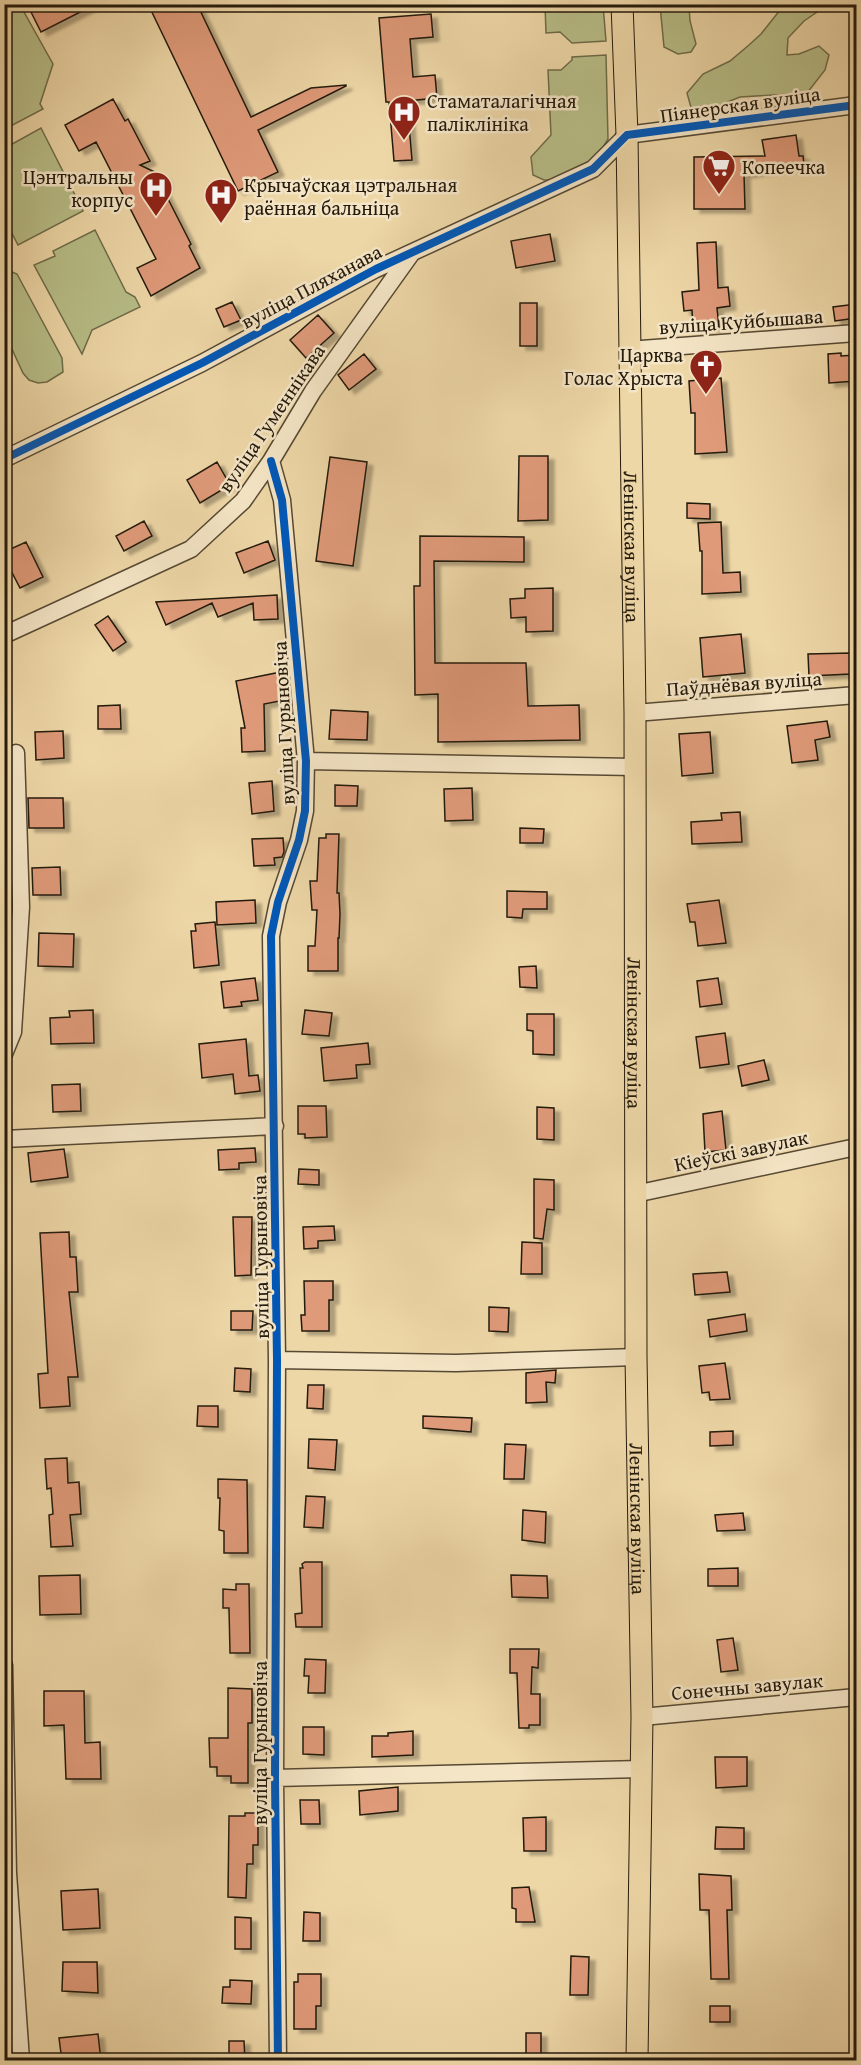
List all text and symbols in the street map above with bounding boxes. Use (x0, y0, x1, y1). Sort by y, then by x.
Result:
street label: Піянерская вуліца (658, 78, 822, 130)
place label: Стаматалагічная паліклініка (427, 86, 577, 138)
hospital icon: Стаматалагічная паліклініка (386, 94, 422, 141)
supermarket icon: Копеечка (701, 148, 737, 195)
place label: Копеечка (742, 152, 826, 181)
place label: Цэнтральны корпус (23, 162, 133, 214)
hospital icon: Цэнтральны корпус (138, 170, 174, 217)
place label: Крычаўская цэтральная раённая бальніца (244, 170, 457, 222)
hospital icon: Крычаўская цэтральная раённая бальніца (203, 177, 239, 224)
street label: вуліца Пляханава (235, 236, 387, 335)
street label: вуліца Куйбышава (658, 301, 824, 341)
street label: вуліца Гуменнікава (210, 338, 332, 498)
place label: Царква Голас Хрыста (564, 340, 683, 392)
church icon: Царква Голас Хрыста (688, 348, 724, 395)
street label: Ленінская вуліца (617, 471, 648, 623)
street label: вуліца Гурыновіча (264, 640, 302, 806)
street label: Паўднёвая вуліца (665, 663, 823, 703)
street label: Ленінская вуліца (621, 957, 650, 1109)
street label: Кіеўскі завулак (671, 1122, 811, 1178)
street label: вуліца Гурыновіча (244, 1174, 276, 1339)
street label: Ленінская вуліца (623, 1443, 654, 1595)
street label: вуліца Гурыновіча (245, 1661, 274, 1825)
street label: Сонечны завулак (670, 1665, 824, 1707)

